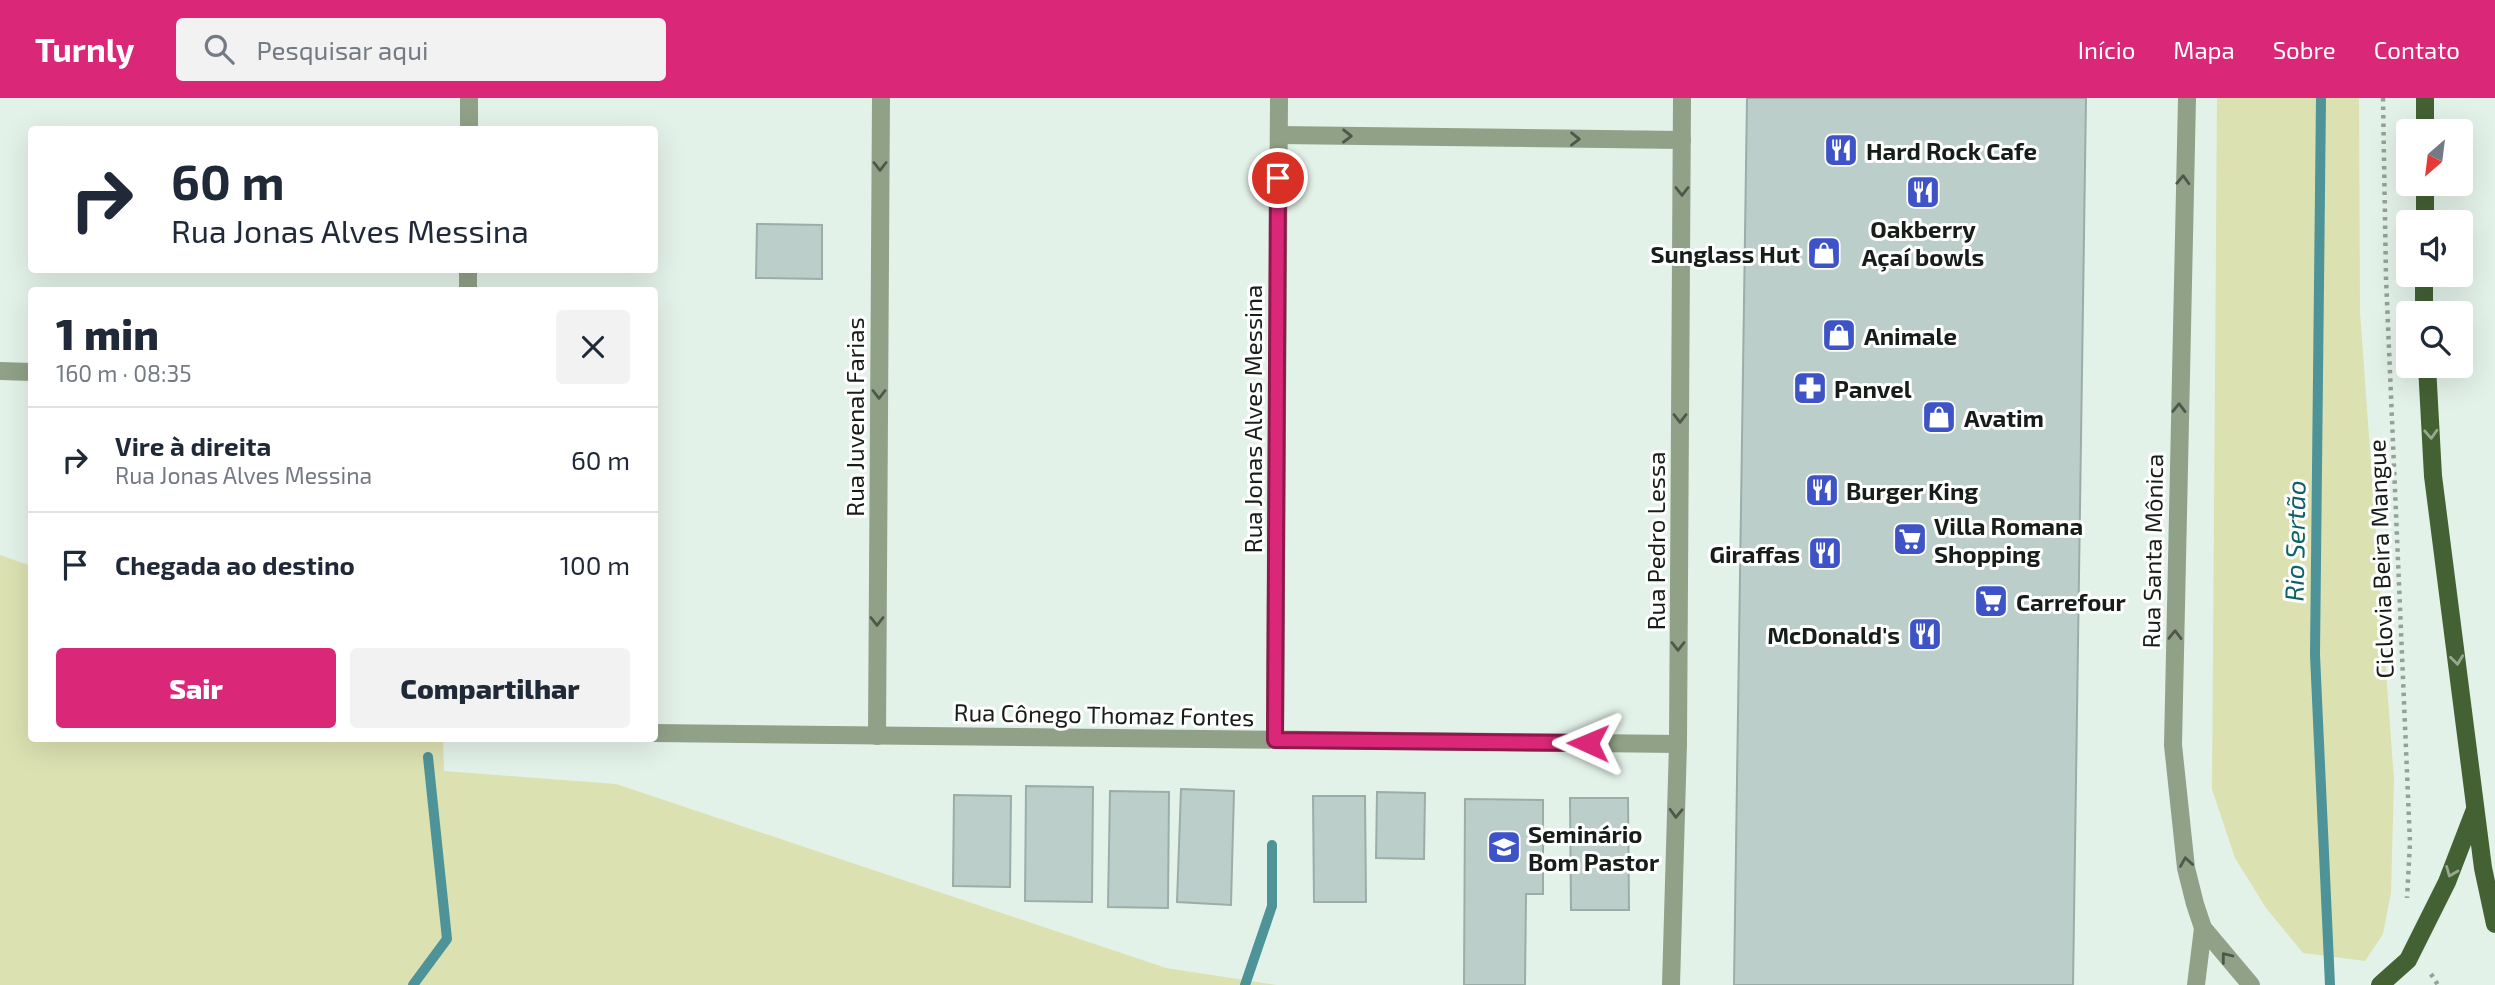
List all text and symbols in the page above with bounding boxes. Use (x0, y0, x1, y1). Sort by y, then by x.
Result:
search box (176, 18, 666, 81)
text: Turnly (35, 29, 134, 69)
icon: search (200, 30, 238, 68)
text: Pesquisar aqui (256, 34, 428, 65)
text: Início (2078, 35, 2135, 64)
text: Mapa (2173, 35, 2235, 64)
text: Sobre (2273, 35, 2336, 64)
text: Contato (2374, 35, 2460, 64)
north arrow (2396, 119, 2473, 196)
map controls (2396, 119, 2473, 378)
one-way arrow (1342, 128, 1353, 144)
one-way arrow (1570, 131, 1580, 147)
restaurant icon: Hard Rock Cafe (1822, 131, 1860, 169)
place label: Hard Rock Cafe (1866, 136, 2037, 165)
pin (1248, 148, 1308, 208)
text: 60 m (171, 151, 285, 210)
icon: right (56, 154, 147, 245)
icon: arrive (1259, 159, 1297, 197)
one-way arrow (873, 161, 888, 172)
restaurant icon: Oakberry Açaí bowls (1904, 173, 1942, 211)
one-way arrow (2176, 175, 2191, 186)
one-way arrow (1674, 186, 1690, 196)
button: sound (2396, 210, 2473, 287)
text: Rua Jonas Alves Messina (171, 211, 529, 249)
place label: Oakberry Açaí bowls (1862, 214, 1984, 272)
shop icon: Sunglass Hut (1805, 234, 1843, 272)
place label: Sunglass Hut (1650, 239, 1800, 268)
street label: Rua Jonas Alves Messina (1238, 285, 1267, 553)
button: search (2396, 301, 2473, 378)
text: 1 min (56, 308, 159, 358)
button: close (556, 310, 630, 384)
shop icon: Animale (1820, 316, 1858, 354)
street label: Rua Juvenal Farias (840, 317, 869, 517)
place label: Animale (1864, 321, 1957, 350)
text: 160 m · 08:35 (56, 359, 192, 387)
pharmacy icon: Panvel (1791, 369, 1829, 407)
place label: Panvel (1834, 374, 1912, 403)
one-way arrow (871, 389, 887, 399)
shop icon: Avatim (1920, 398, 1958, 436)
one-way arrow (2171, 402, 2187, 413)
place label: Avatim (1964, 403, 2044, 432)
one-way arrow (1672, 413, 1688, 424)
one-way arrow (2423, 429, 2438, 440)
text: Vire à direita (115, 430, 271, 461)
street label: Ciclovia Beira Mangue (2361, 439, 2399, 679)
icon: right (56, 441, 94, 479)
text: 60 m (571, 444, 630, 475)
street label: Rua Pedro Lessa (1641, 452, 1670, 630)
street label: Rua Santa Mônica (2136, 453, 2168, 649)
text: Rua Jonas Alves Messina (115, 461, 372, 489)
restaurant icon: Burger King (1803, 471, 1841, 509)
place label: Burger King (1846, 476, 1978, 505)
water label: Rio Sertão (2277, 480, 2311, 602)
place label: Villa Romana Shopping (1934, 511, 2083, 568)
supermarket icon: Villa Romana Shopping (1891, 520, 1929, 558)
restaurant icon: Giraffas (1806, 534, 1844, 572)
place label: Giraffas (1709, 539, 1800, 568)
icon: arrive (56, 546, 94, 584)
text: Chegada ao destino (115, 549, 355, 580)
text: 100 m (560, 549, 630, 580)
supermarket icon: Carrefour (1972, 582, 2010, 620)
place label: Carrefour (2016, 587, 2127, 616)
restaurant icon: McDonald's (1906, 615, 1944, 653)
one-way arrow (869, 616, 885, 627)
place label: McDonald's (1767, 620, 1900, 649)
one-way arrow (2167, 630, 2183, 640)
one-way arrow (1671, 640, 1686, 651)
button: Sair (56, 648, 336, 728)
button: Compartilhar (350, 648, 630, 728)
one-way arrow (2449, 654, 2464, 666)
street label: Rua Cônego Thomaz Fontes (953, 697, 1255, 731)
position arrow (1551, 706, 1625, 780)
one-way arrow (1668, 808, 1684, 818)
place label: Seminário Bom Pastor (1528, 819, 1660, 876)
school or university icon: Seminário Bom Pastor (1485, 828, 1523, 866)
one-way arrow (2178, 856, 2193, 868)
one-way arrow (2445, 865, 2459, 877)
one-way arrow (2222, 953, 2235, 965)

